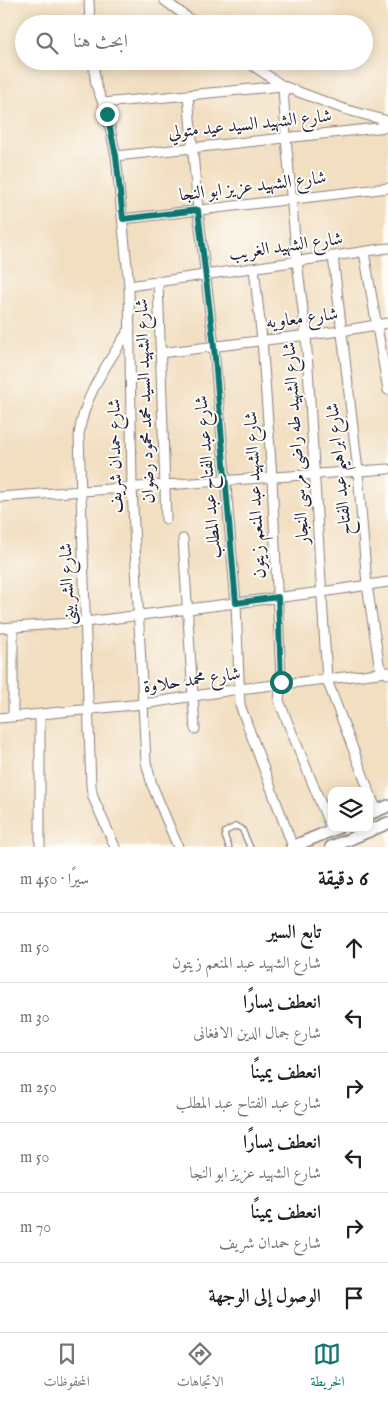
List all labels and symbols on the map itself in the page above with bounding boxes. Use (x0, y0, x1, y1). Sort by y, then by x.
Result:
route end (96, 103, 119, 126)
street label: شارع الشهيد السيد عيد متولي (167, 105, 333, 147)
street label: شارع الشهيد عزيز ابو النجا (178, 167, 328, 209)
street label: شارع الشهيد الغريب (228, 228, 345, 268)
street label: شارع الشهيد السيد محمد محمود رضوان (131, 298, 163, 504)
street label: شارع معاويه (265, 303, 340, 337)
street label: شارع الشهيد طه راضى مرسى النجار (278, 341, 318, 547)
street label: شارع عبد الفتاح عبد المطلب (190, 394, 231, 560)
street label: شارع حمدان شريف (104, 398, 130, 514)
street label: شارع ابراهيم عبد الفتاح (322, 401, 363, 537)
street label: شارع الشهيد عبد المنعم زيتون (240, 410, 276, 579)
street label: شارع الشربينى (55, 542, 83, 625)
street label: شارع محمد حلاوة (142, 663, 242, 701)
route start (270, 671, 293, 694)

